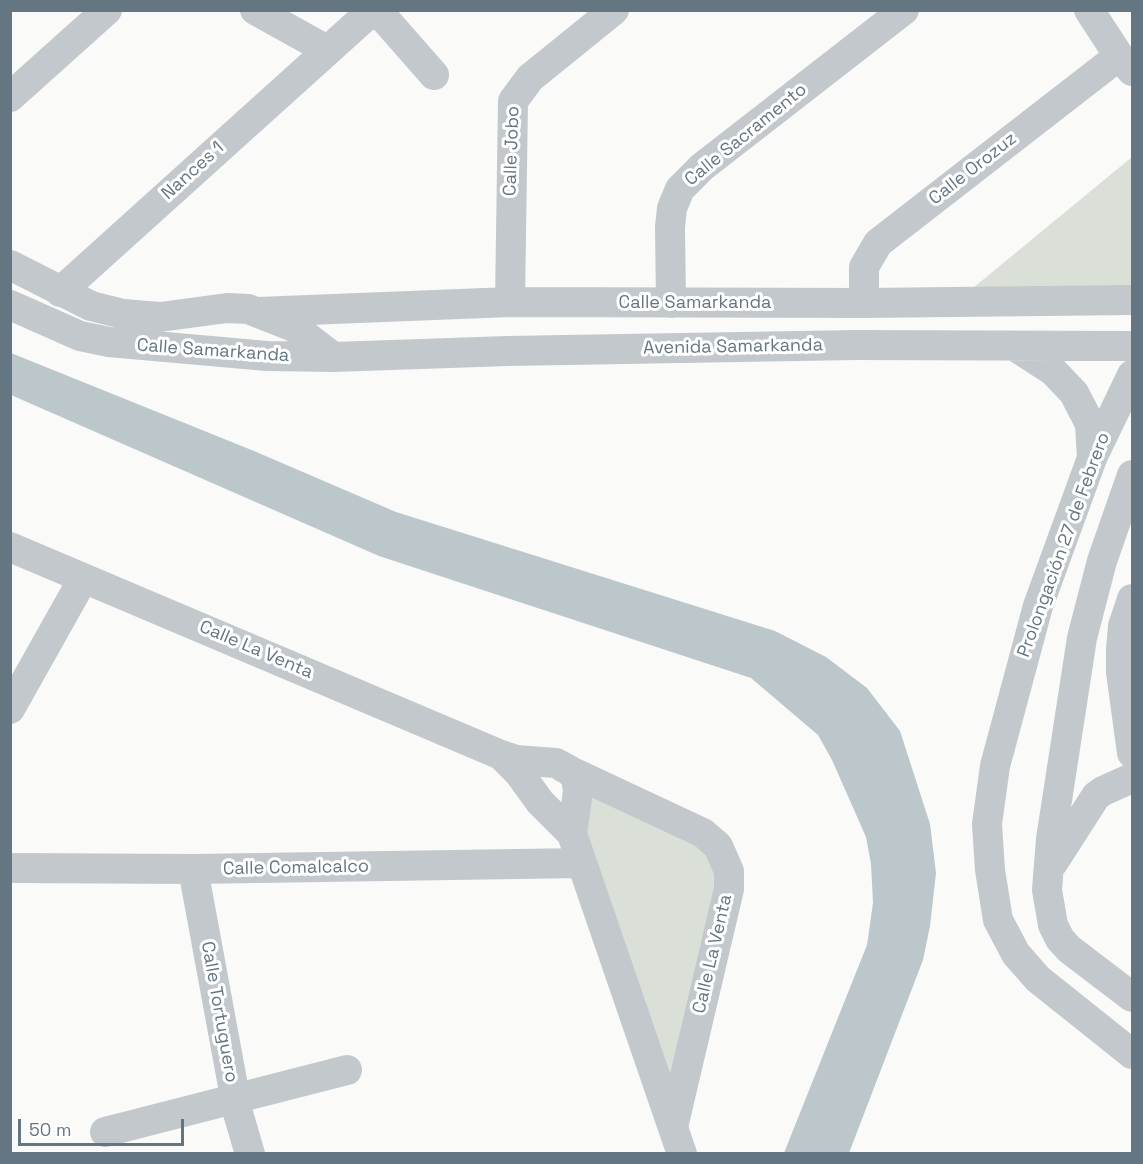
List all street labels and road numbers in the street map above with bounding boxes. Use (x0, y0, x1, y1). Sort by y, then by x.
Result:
street label: Calle Sacramento (681, 79, 811, 191)
street label: Calle Jobo (500, 106, 524, 196)
street label: Calle Orozuz (925, 128, 1021, 210)
street label: Nances 1 (157, 137, 229, 205)
street label: Calle Samarkanda (619, 292, 771, 314)
street label: Calle Samarkanda (136, 335, 290, 367)
street label: Avenida Samarkanda (643, 335, 823, 359)
street label: Prolongación 27 de Febrero (1013, 430, 1115, 660)
street label: Calle La Venta (196, 616, 316, 684)
street label: Calle Comalcalco (223, 856, 369, 880)
street label: Calle La Venta (689, 892, 737, 1016)
street label: Calle Tortuguero (196, 940, 242, 1084)

